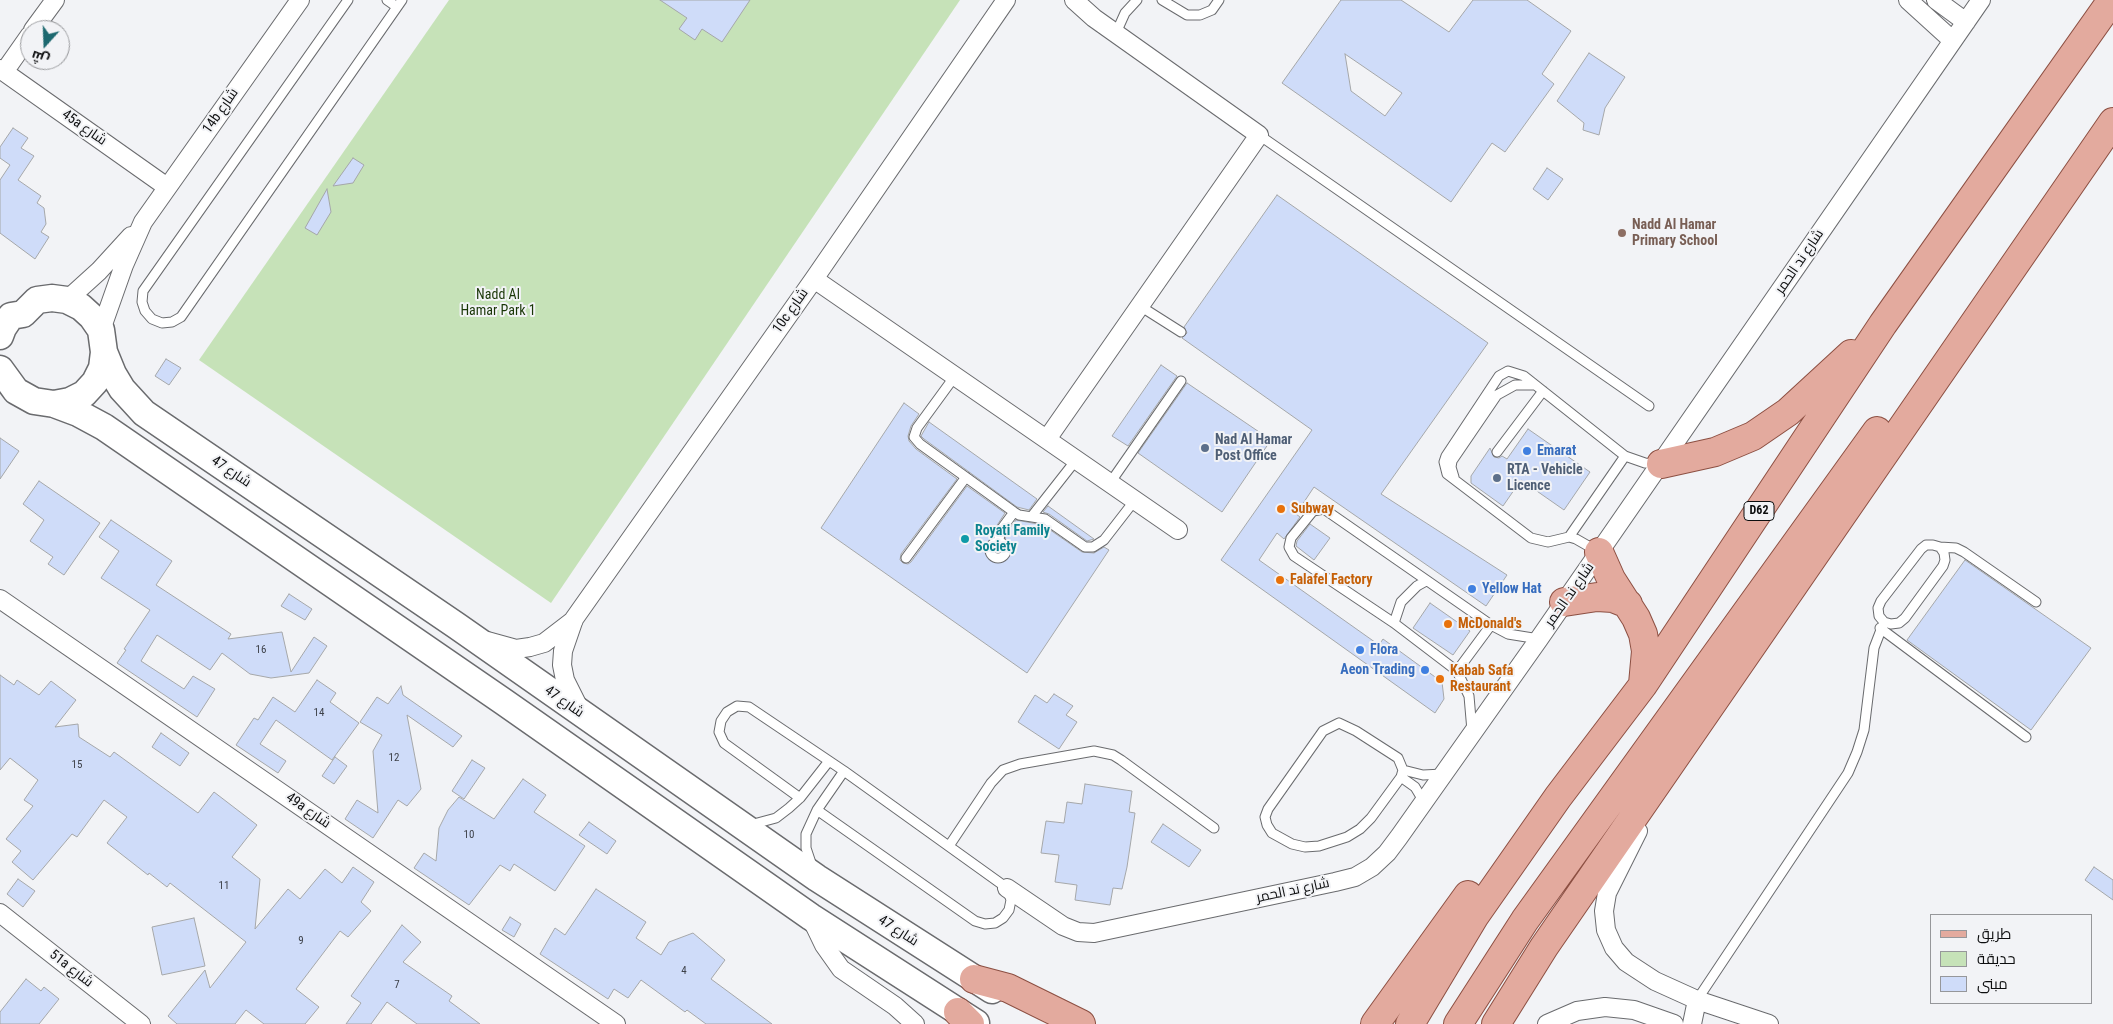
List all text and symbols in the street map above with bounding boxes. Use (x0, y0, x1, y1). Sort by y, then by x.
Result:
north arrow (20, 20, 70, 70)
text: ش (29, 48, 51, 69)
street label: 14b شارع (199, 85, 243, 137)
street label: 45a شارع (58, 107, 110, 149)
place label: Nadd Al Hamar Primary School (1632, 217, 1718, 250)
street label: شارع ند الحمر (1772, 226, 1828, 298)
marker: Nadd Al Hamar Primary School (1616, 227, 1628, 239)
street label: 10c شارع (770, 285, 812, 337)
park label: Nadd Al Hamar Park 1 (460, 287, 536, 320)
place label: Nad Al Hamar Post Office (1215, 432, 1292, 464)
marker: Nad Al Hamar Post Office (1199, 442, 1211, 454)
place label: Emarat (1537, 443, 1576, 459)
marker: Emarat (1521, 445, 1533, 457)
street label: شارع 47 (208, 453, 254, 491)
place label: RTA - Vehicle Licence (1507, 462, 1583, 494)
marker: RTA - Vehicle Licence (1491, 472, 1503, 484)
place label: Subway (1291, 501, 1334, 517)
road number: D62 (1744, 502, 1774, 520)
marker: Subway (1275, 503, 1287, 515)
place label: Royati Family Society (975, 523, 1050, 556)
marker: Royati Family Society (959, 533, 971, 545)
street label: شارع ند الحمر (1542, 560, 1598, 630)
place label: Falafel Factory (1290, 572, 1373, 588)
marker: Falafel Factory (1274, 574, 1286, 586)
place label: Yellow Hat (1482, 581, 1541, 597)
marker: Yellow Hat (1466, 583, 1478, 595)
place label: McDonald's (1458, 616, 1522, 632)
marker: McDonald's (1442, 618, 1454, 630)
place label: Flora (1370, 642, 1398, 658)
house number: 16 (256, 643, 266, 657)
marker: Flora (1354, 644, 1366, 656)
place label: Aeon Trading (1340, 662, 1415, 678)
place label: Kabab Safa Restaurant (1450, 663, 1513, 696)
marker: Aeon Trading (1419, 664, 1431, 676)
marker: Kabab Safa Restaurant (1434, 673, 1446, 685)
street label: شارع 47 (541, 682, 587, 722)
house number: 14 (314, 706, 324, 720)
house number: 12 (389, 751, 399, 765)
house number: 15 (72, 758, 82, 772)
street label: 49a شارع (282, 790, 334, 832)
house number: 10 (464, 828, 474, 842)
street label: شارع ند الحمر (1255, 875, 1331, 907)
house number: 11 (219, 879, 229, 893)
street label: شارع 47 (875, 912, 921, 950)
legend (1930, 914, 2093, 1004)
text: طريق (1977, 925, 2011, 943)
house number: 9 (298, 934, 304, 948)
street label: 51a شارع (46, 947, 96, 991)
text: حديقة (1977, 950, 2016, 968)
house number: 4 (681, 964, 687, 978)
text: مبنى (1977, 975, 2008, 993)
house number: 7 (394, 978, 400, 992)

